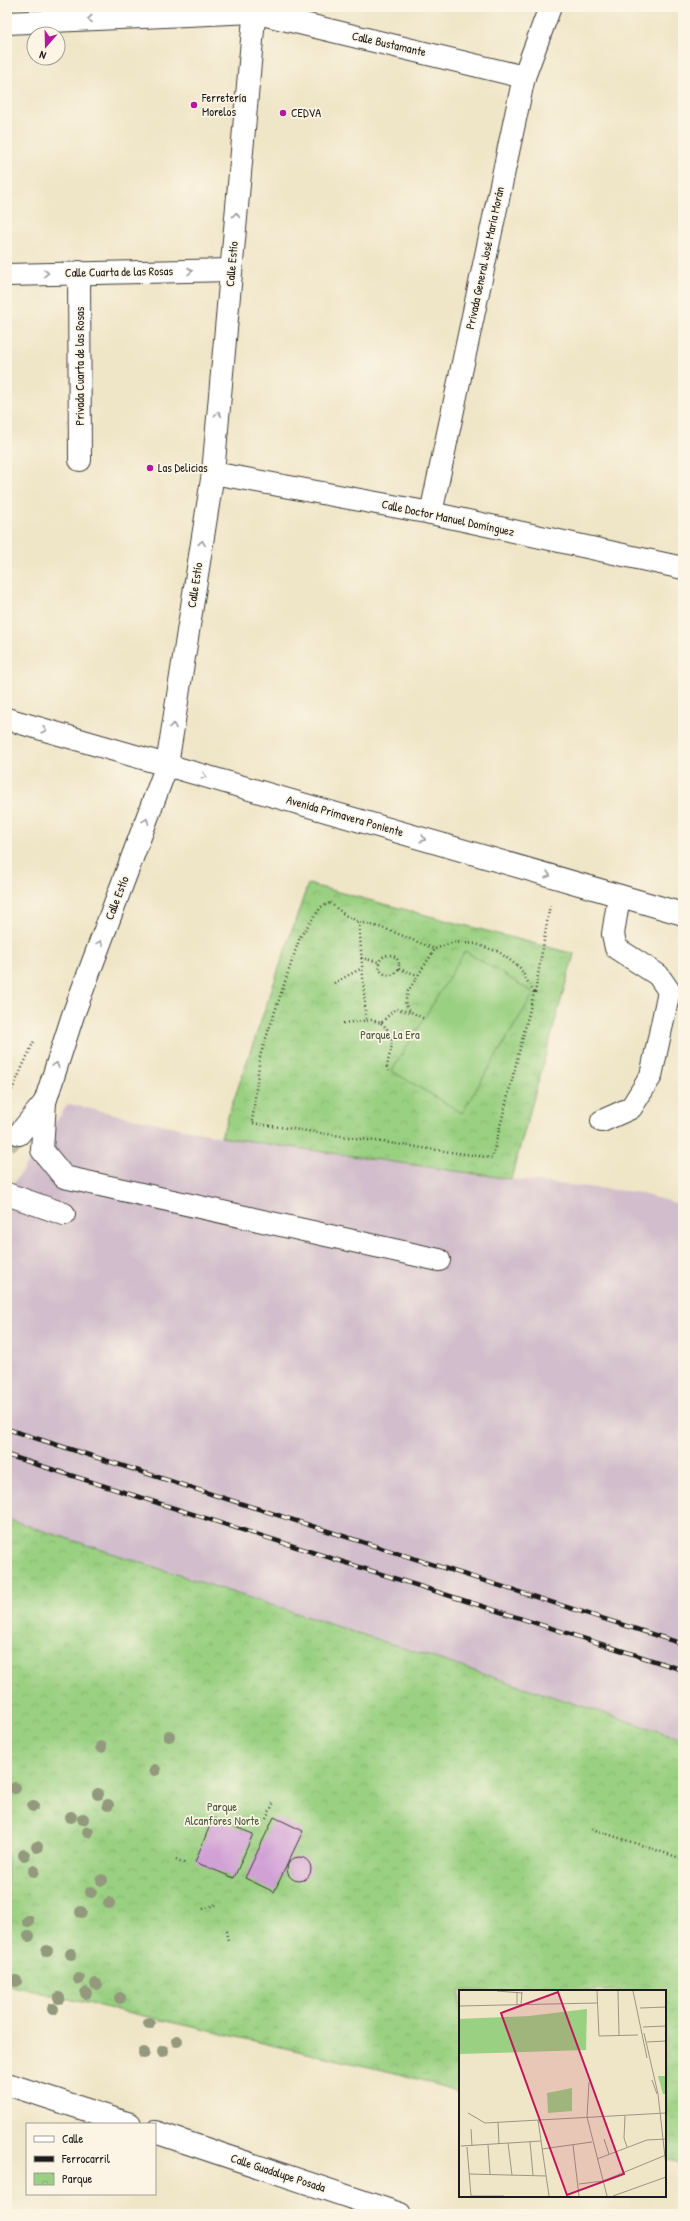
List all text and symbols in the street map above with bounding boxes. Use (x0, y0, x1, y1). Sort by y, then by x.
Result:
one-way arrow (87, 15, 93, 24)
north arrow (26, 26, 66, 66)
street label: Calle Bustamante (350, 27, 428, 60)
text: N (37, 48, 48, 63)
place label: Ferretería Morelos (201, 89, 247, 120)
marker: Ferretería Morelos (189, 100, 199, 110)
place label: CEDVA (291, 104, 321, 121)
marker: CEDVA (278, 108, 288, 118)
street label: Privada General José María Morán (461, 185, 508, 331)
one-way arrow (231, 212, 240, 218)
street label: Calle Estío (221, 240, 242, 287)
street label: Calle Cuarta de las Rosas (65, 262, 174, 281)
one-way arrow (187, 267, 193, 275)
one-way arrow (43, 269, 49, 278)
street label: Privada Cuarta de las Rosas (71, 306, 88, 425)
one-way arrow (213, 411, 222, 417)
place label: Las Delicias (158, 459, 208, 476)
marker: Las Delicias (145, 463, 155, 473)
street label: Calle Doctor Manuel Domínguez (380, 495, 516, 540)
one-way arrow (197, 540, 206, 546)
street label: Calle Estío (183, 561, 206, 609)
one-way arrow (168, 723, 177, 729)
one-way arrow (41, 725, 48, 734)
one-way arrow (201, 771, 208, 780)
street label: Avenida Primavera Poniente (285, 791, 406, 840)
one-way arrow (141, 818, 149, 825)
one-way arrow (420, 834, 427, 843)
one-way arrow (544, 870, 551, 879)
street label: Calle Estío (100, 873, 133, 922)
one-way arrow (95, 939, 103, 946)
park label: Parque La Era (360, 1026, 420, 1043)
one-way arrow (52, 1062, 60, 1069)
park label: Parque Alcanfores Norte (185, 1798, 259, 1829)
inset map (459, 1990, 666, 2197)
legend (26, 2123, 156, 2195)
text: Calle (62, 2130, 83, 2147)
street label: Calle Guadalupe Posada (229, 2149, 328, 2196)
text: Ferrocarril (61, 2150, 111, 2167)
text: Parque (62, 2170, 92, 2187)

